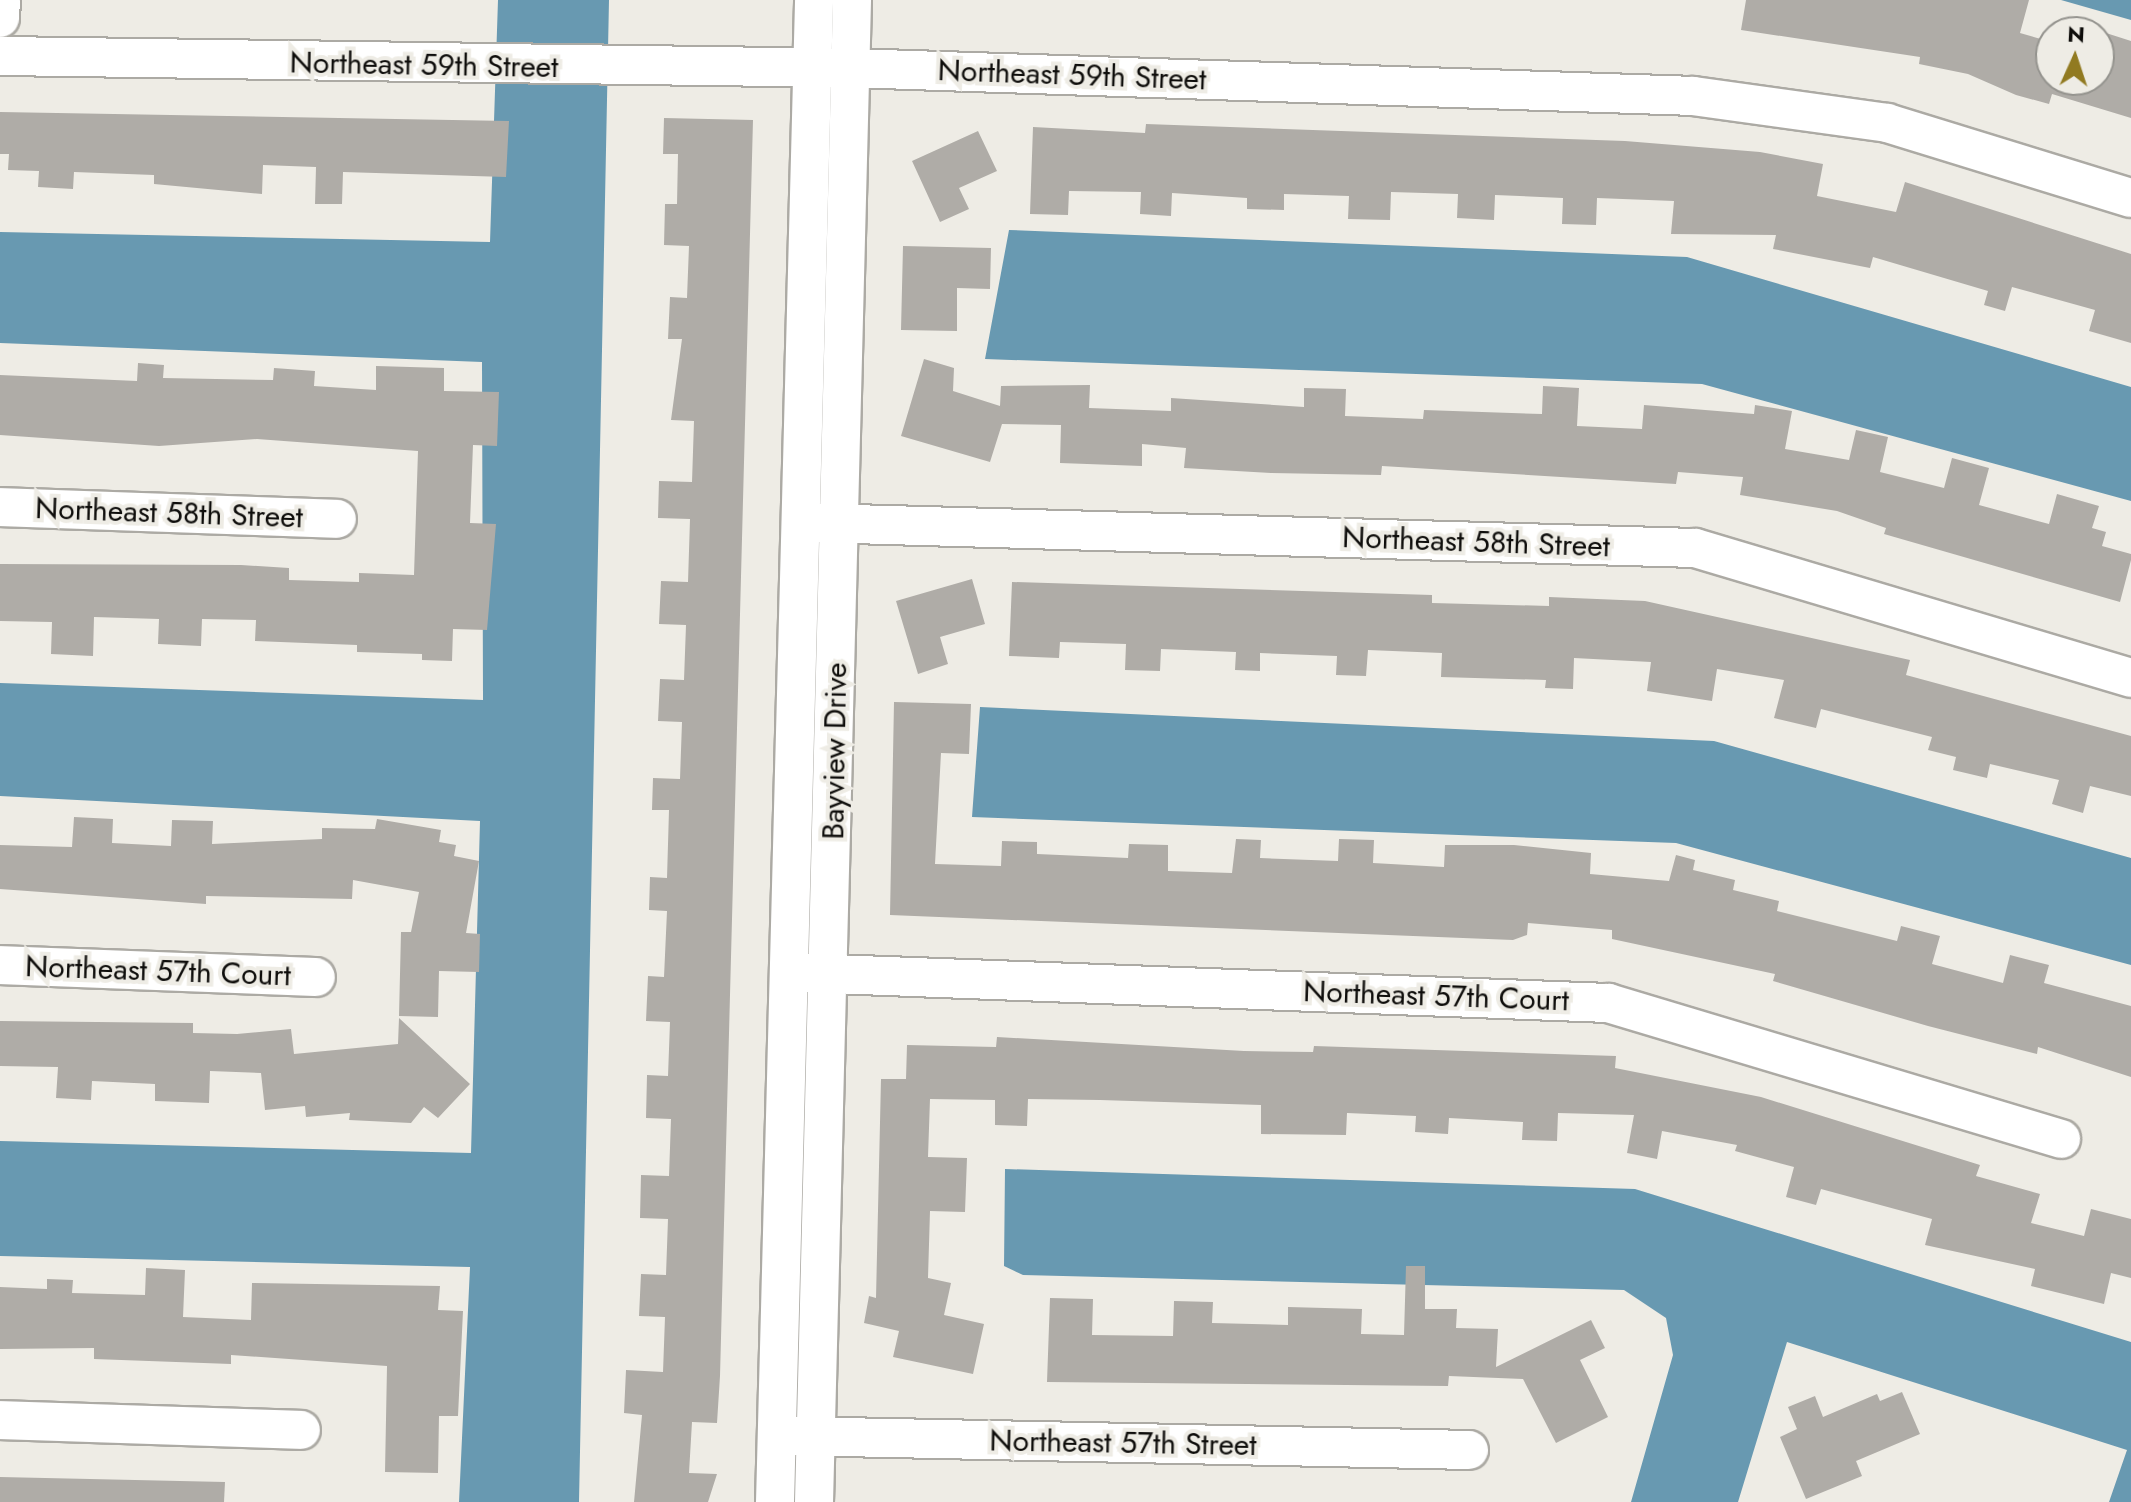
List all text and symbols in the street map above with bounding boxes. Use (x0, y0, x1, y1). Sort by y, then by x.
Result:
north arrow (2035, 16, 2115, 96)
text: N (2067, 18, 2086, 50)
street label: Northeast 59th Street (289, 45, 559, 85)
street label: Northeast 59th Street (937, 52, 1207, 98)
street label: Northeast 58th Street (35, 490, 303, 536)
street label: Northeast 58th Street (1342, 519, 1610, 565)
street label: Bayview Drive (815, 662, 855, 840)
street label: Northeast 57th Court (25, 948, 291, 994)
street label: Northeast 57th Court (1303, 973, 1569, 1019)
street label: Northeast 57th Street (989, 1423, 1257, 1463)

